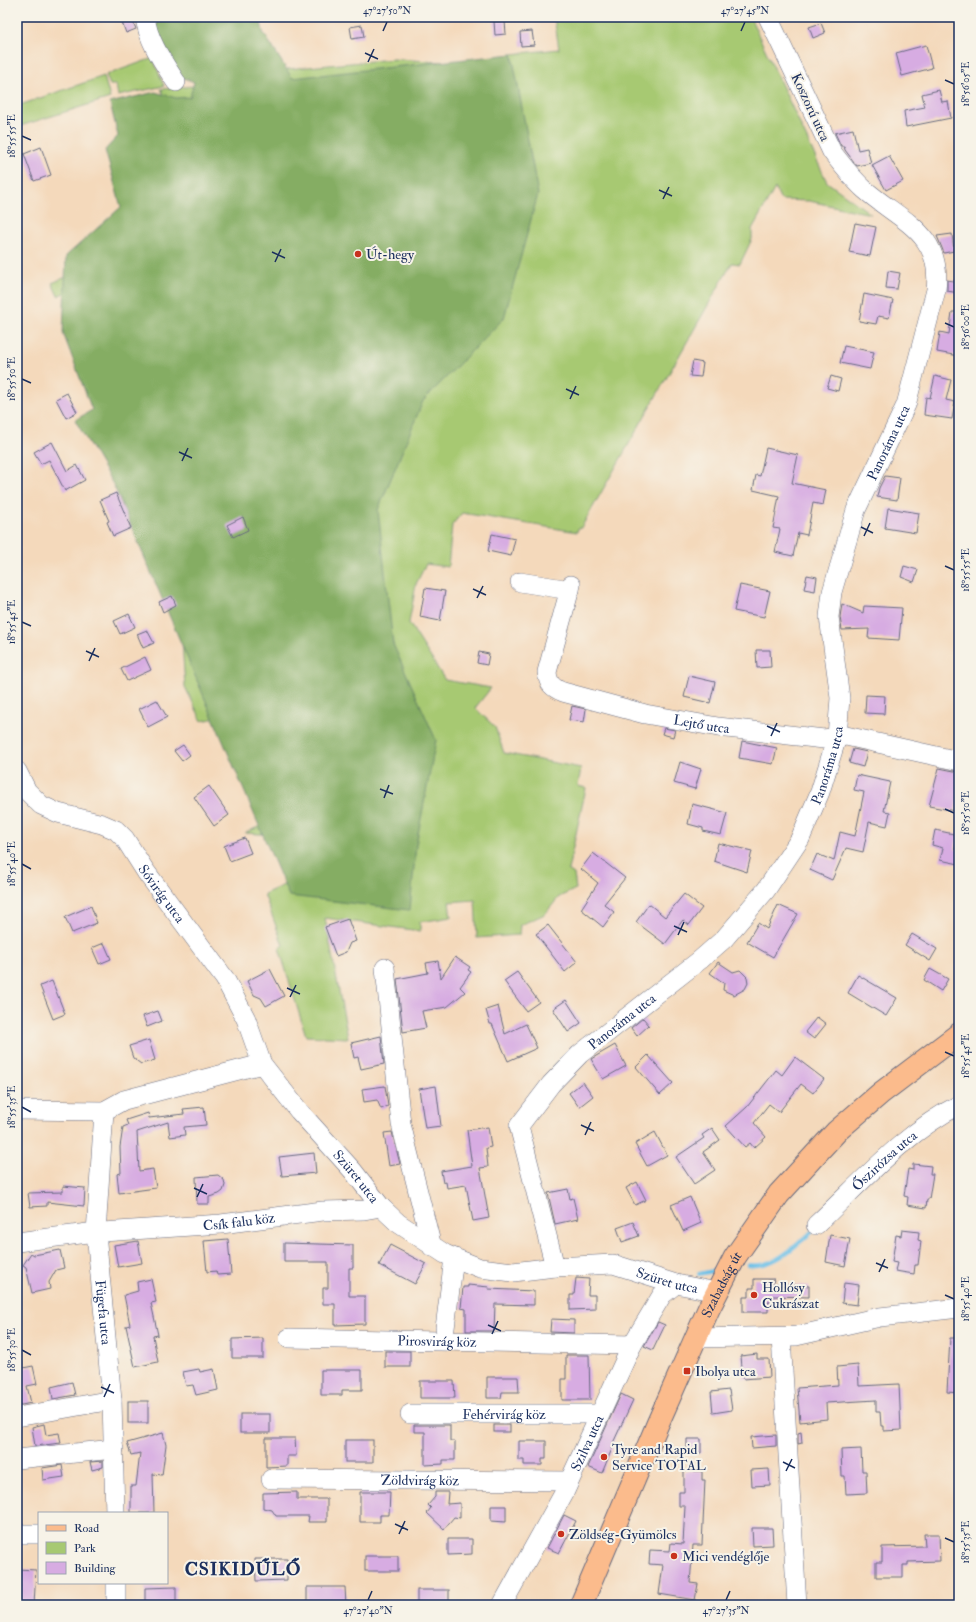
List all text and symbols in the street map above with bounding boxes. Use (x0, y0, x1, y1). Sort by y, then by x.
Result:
text: 47°27'50"N (363, 5, 411, 17)
text: 47°27'45"N (721, 5, 769, 17)
text: 18°56'05"E (960, 62, 972, 106)
street label: Koszorú utca (787, 70, 834, 144)
text: 18°55'55"E (6, 114, 18, 158)
place label: Út-hegy (366, 246, 415, 264)
marker: Út-hegy (353, 249, 363, 259)
text: 18°56'00"E (960, 304, 972, 350)
text: 18°55'50"E (6, 357, 18, 401)
street label: Panoráma utca (863, 402, 914, 483)
text: 18°55'55"E (960, 548, 972, 592)
text: 18°55'45"E (6, 600, 18, 644)
street label: Lejtő utca (672, 711, 731, 737)
street label: Panoráma utca (808, 725, 847, 807)
text: 18°55'50"E (960, 791, 972, 835)
text: 18°55'40"E (6, 841, 18, 887)
street label: Sóvirág utca (134, 861, 189, 926)
street label: Panoráma utca (585, 990, 659, 1053)
text: 18°55'45"E (960, 1034, 972, 1078)
text: 18°55'35"E (6, 1086, 18, 1128)
street label: Őszirózsa utca (848, 1127, 921, 1195)
street label: Szüret utca (329, 1147, 383, 1207)
street label: Csík falu köz (202, 1209, 276, 1234)
street label: Szabadság út (698, 1248, 746, 1320)
street label: Szüret utca (634, 1264, 700, 1297)
text: 18°55'40"E (960, 1276, 972, 1322)
street label: Fügefa utca (92, 1279, 115, 1346)
place label: Hollósy Cukrászat (762, 1279, 819, 1312)
marker: Hollósy Cukrászat (749, 1290, 759, 1300)
text: 18°55'30"E (6, 1328, 18, 1372)
street label: Pirosvirág köz (397, 1332, 477, 1351)
place label: Ibolya utca (695, 1363, 756, 1381)
marker: Ibolya utca (682, 1366, 692, 1376)
street label: Fehérvirág köz (462, 1406, 546, 1423)
street label: Szilva utca (567, 1412, 608, 1474)
place label: Tyre and Rapid Service TOTAL (612, 1441, 706, 1474)
marker: Tyre and Rapid Service TOTAL (599, 1452, 609, 1462)
street label: Zöldvirág köz (381, 1472, 459, 1489)
legend (38, 1512, 168, 1584)
text: Road (74, 1521, 99, 1536)
text: 18°55'35"E (960, 1521, 972, 1563)
place label: Zöldség-Gyümölcs (569, 1526, 677, 1544)
marker: Zöldség-Gyümölcs (556, 1529, 566, 1539)
text: Park (74, 1541, 96, 1556)
place label: Mici vendéglője (682, 1548, 770, 1565)
marker: Mici vendéglője (669, 1551, 679, 1561)
district label: CSIKIDŰLŐ (185, 1557, 301, 1581)
text: Building (74, 1561, 117, 1576)
text: 47°27'40"N (343, 1605, 393, 1617)
text: 47°27'35"N (702, 1605, 750, 1617)

